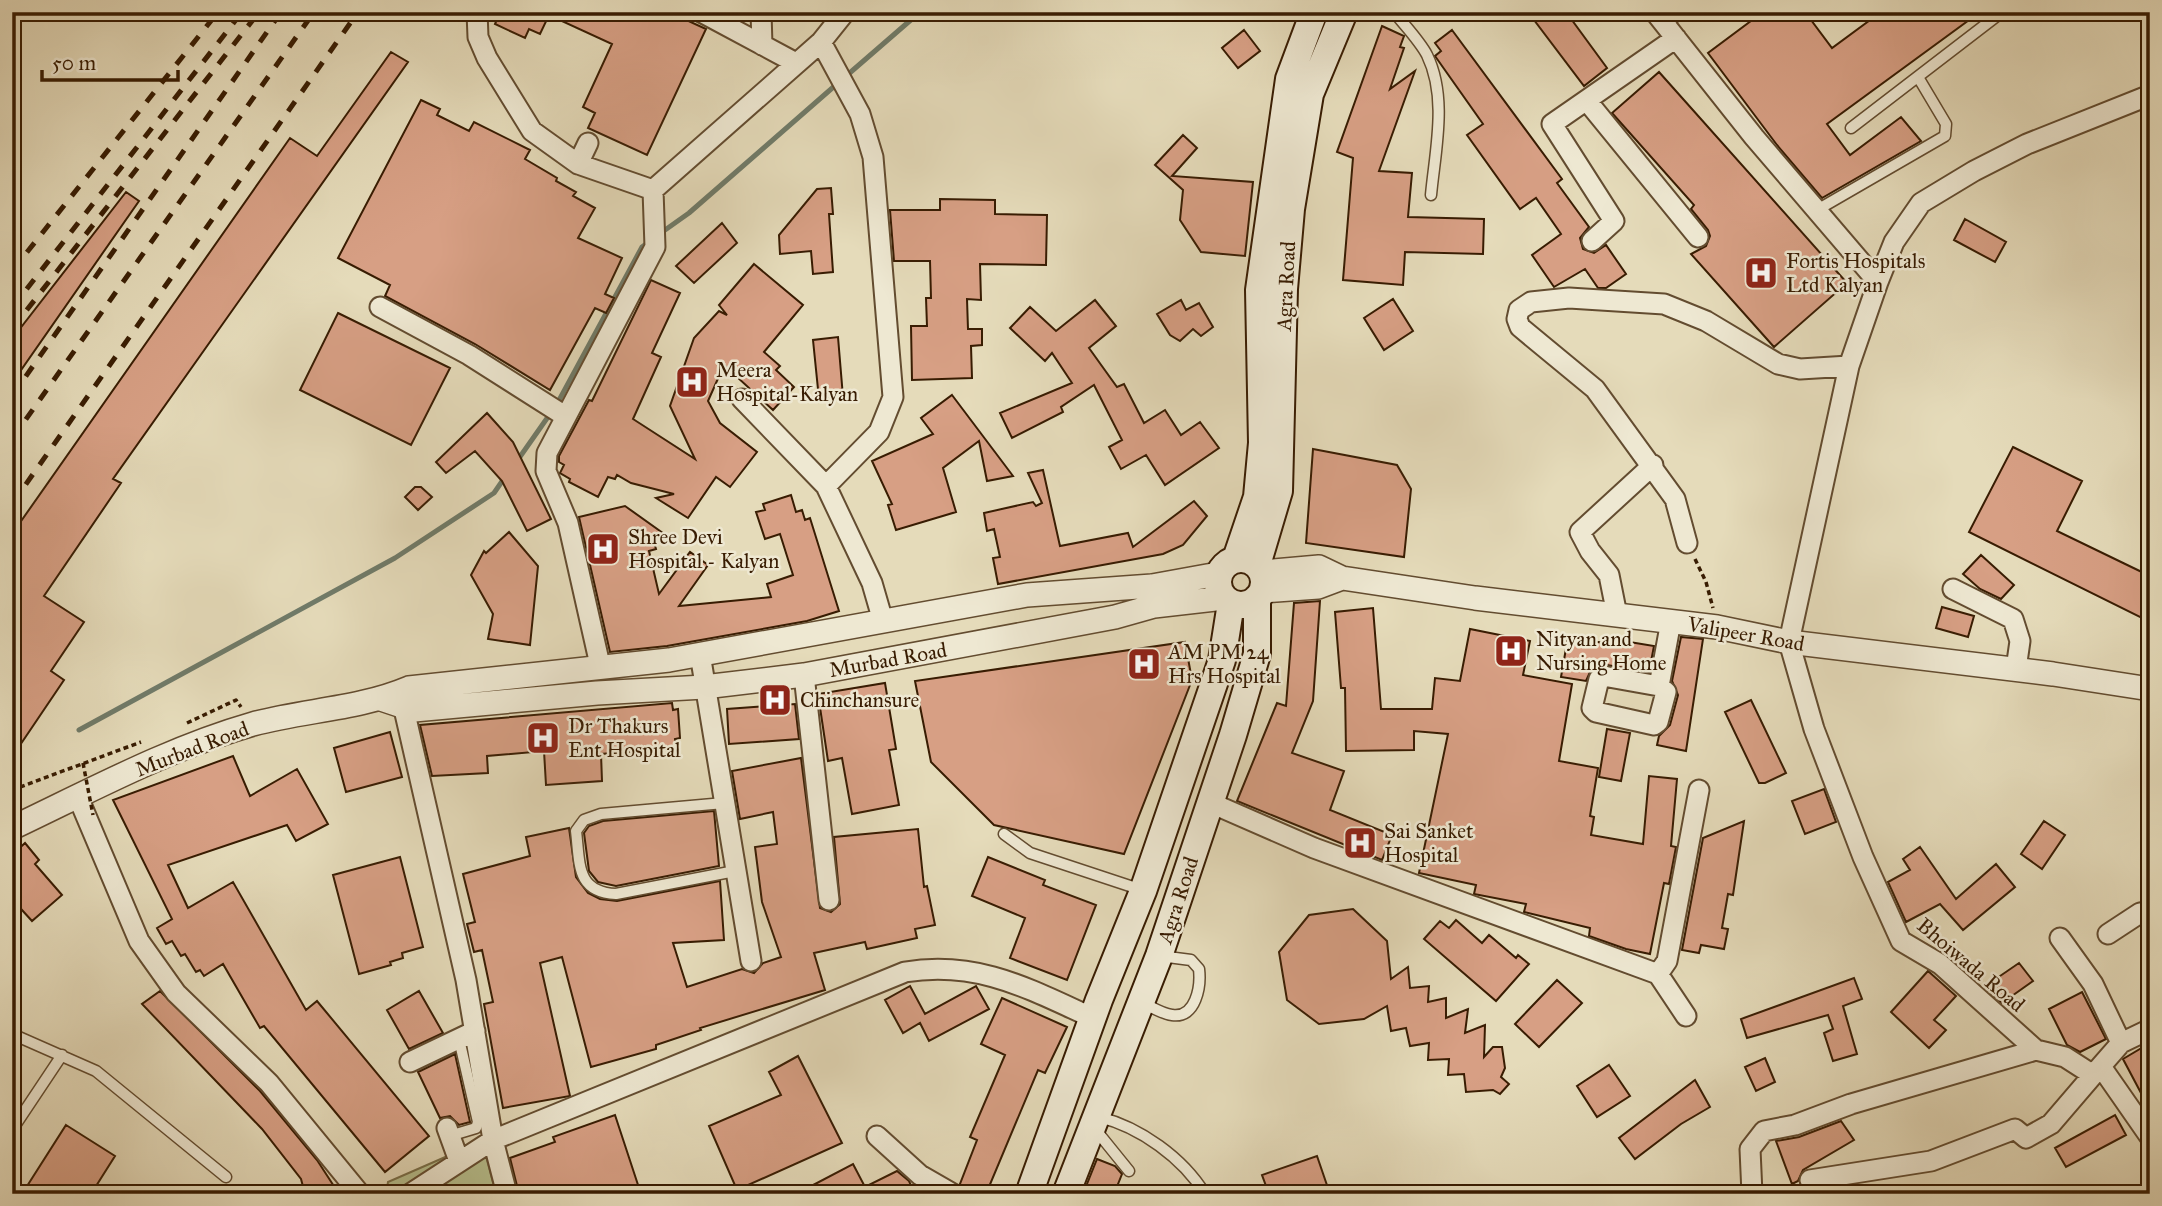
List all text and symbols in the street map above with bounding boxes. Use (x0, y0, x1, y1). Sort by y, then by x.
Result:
scale bar (42, 38, 178, 82)
text: 50 m (52, 50, 97, 76)
street label: Agra Road (1271, 240, 1301, 333)
place label: Fortis Hospitals Ltd Kalyan (1786, 248, 1925, 298)
hospital icon: Fortis Hospitals Ltd Kalyan (1742, 254, 1780, 292)
place label: Meera Hospital-Kalyan (716, 357, 858, 407)
hospital icon: Meera Hospital-Kalyan (673, 363, 711, 401)
place label: Shree Devi Hospital - Kalyan (628, 524, 779, 574)
hospital icon: Shree Devi Hospital - Kalyan (584, 530, 622, 568)
street label: Valipeer Road (1684, 611, 1807, 657)
place label: Nityan and Nursing Home (1536, 626, 1667, 676)
hospital icon: Nityan and Nursing Home (1492, 632, 1530, 670)
street label: Murbad Road (827, 637, 949, 683)
place label: AM PM 24 Hrs Hospital (1167, 639, 1281, 689)
hospital icon: AM PM 24 Hrs Hospital (1125, 645, 1163, 683)
hospital icon: Chinchansure (756, 681, 794, 719)
place label: Chinchansure (800, 687, 919, 713)
place label: Dr Thakurs Ent Hospital (568, 713, 681, 763)
street label: Murbad Road (132, 715, 253, 783)
hospital icon: Dr Thakurs Ent Hospital (524, 719, 562, 757)
place label: Sai Sanket Hospital (1384, 818, 1474, 868)
hospital icon: Sai Sanket Hospital (1341, 824, 1379, 862)
street label: Agra Road (1151, 853, 1204, 948)
street label: Bhoiwada Road (1912, 912, 2031, 1018)

